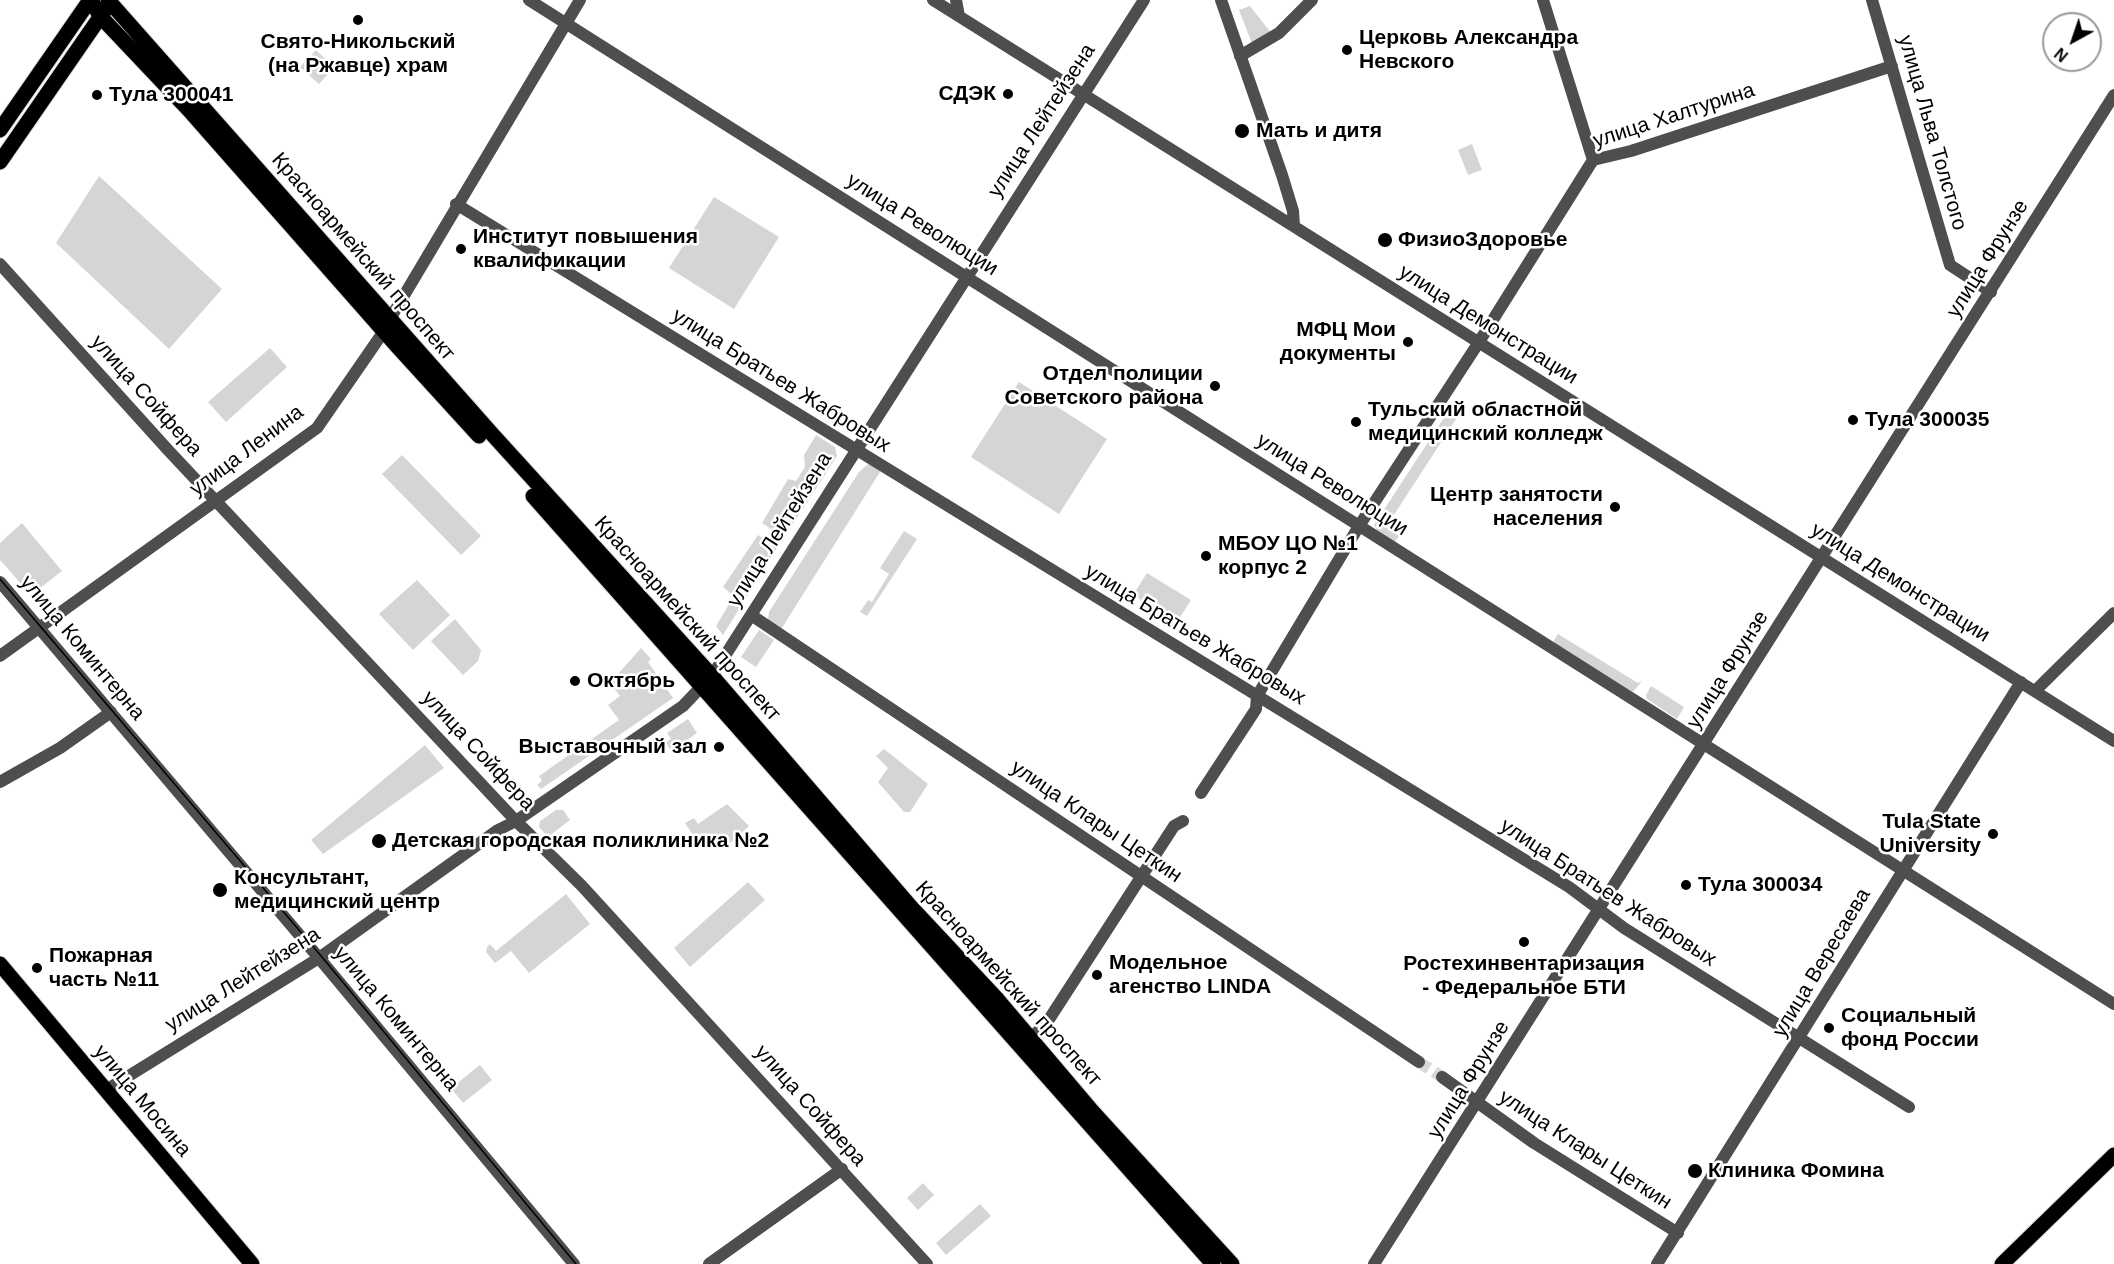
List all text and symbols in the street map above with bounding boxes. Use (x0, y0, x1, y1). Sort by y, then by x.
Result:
north arrow (2042, 12, 2102, 72)
marker: Свято-Никольский (на Ржавце) храм (351, 13, 365, 27)
place label: Церковь Александра Невского (1359, 25, 1578, 75)
place label: Свято-Никольский (на Ржавце) храм (261, 29, 455, 79)
street label: улица Льва Толстого (1892, 33, 1972, 233)
street label: улица Лейтейзена (983, 40, 1101, 202)
marker: Церковь Александра Невского (1340, 43, 1354, 57)
text: N (2052, 44, 2071, 65)
street label: улица Халтурина (1590, 78, 1758, 154)
place label: СДЭК (938, 81, 996, 107)
place label: Тула 300041 (109, 82, 233, 108)
marker: СДЭК (1001, 87, 1015, 101)
marker: Тула 300041 (90, 88, 104, 102)
place label: Мать и дитя (1256, 118, 1382, 144)
marker: Мать и дитя (1233, 122, 1251, 140)
street label: Красноармейский проспект (266, 148, 460, 366)
street label: улица Революции (842, 168, 1002, 282)
street label: улица Фрунзе (1942, 195, 2034, 323)
place label: Институт повышения квалификации (473, 224, 698, 274)
place label: ФизиоЗдоровье (1398, 227, 1567, 253)
marker: ФизиоЗдоровье (1376, 231, 1394, 249)
marker: Институт повышения квалификации (454, 242, 468, 256)
street label: улица Демонстрации (1394, 260, 1582, 390)
street label: улица Братьев Жабровых (667, 303, 895, 459)
place label: МФЦ Мои документы (1280, 317, 1396, 367)
street label: улица Сойфера (85, 330, 207, 462)
marker: МФЦ Мои документы (1401, 335, 1415, 349)
place label: Отдел полиции Советского района (1004, 361, 1203, 411)
marker: Отдел полиции Советского района (1208, 379, 1222, 393)
place label: Тульский областной медицинский колледж (1368, 397, 1603, 447)
street label: улица Ленина (185, 400, 309, 502)
place label: Тула 300035 (1865, 407, 1989, 433)
marker: Тула 300035 (1846, 413, 1860, 427)
marker: Тульский областной медицинский колледж (1349, 415, 1363, 429)
street label: улица Революции (1252, 428, 1412, 542)
street label: улица Лейтейзена (722, 448, 838, 612)
place label: Центр занятости населения (1430, 482, 1603, 532)
marker: Центр занятости населения (1608, 500, 1622, 514)
street label: Красноармейский проспект (588, 511, 786, 727)
street label: улица Демонстрации (1806, 518, 1994, 648)
place label: МБОУ ЦО №1 корпус 2 (1218, 531, 1358, 581)
marker: МБОУ ЦО №1 корпус 2 (1199, 549, 1213, 563)
street label: улица Братьев Жабровых (1080, 559, 1310, 711)
street label: улица Коминтерна (14, 570, 150, 726)
street label: улица Фрунзе (1682, 606, 1774, 734)
place label: Октябрь (587, 668, 675, 694)
marker: Октябрь (568, 674, 582, 688)
street label: улица Сойфера (416, 686, 540, 816)
place label: Выставочный зал (519, 734, 707, 760)
marker: Выставочный зал (712, 740, 726, 754)
street label: улица Клары Цеткин (1006, 755, 1186, 889)
place label: Tula State University (1879, 809, 1981, 859)
street label: улица Братьев Жабровых (1495, 814, 1721, 972)
marker: Tula State University (1986, 827, 2000, 841)
place label: Детская городская поликлиника №2 (392, 828, 769, 854)
marker: Детская городская поликлиника №2 (370, 832, 388, 850)
place label: Консультант, медицинский центр (234, 865, 440, 915)
place label: Тула 300034 (1698, 872, 1822, 898)
street label: Красноармейский проспект (909, 876, 1107, 1092)
marker: Тула 300034 (1679, 878, 1693, 892)
marker: Консультант, медицинский центр (211, 881, 229, 899)
street label: улица Вересаева (1768, 884, 1876, 1042)
street label: улица Лейтейзена (161, 922, 325, 1038)
marker: Ростехинвентаризация - Федеральное БТИ (1517, 935, 1531, 949)
street label: улица Коминтерна (328, 941, 464, 1097)
place label: Пожарная часть №11 (49, 943, 159, 993)
place label: Модельное агенство LINDA (1109, 950, 1271, 1000)
place label: Ростехинвентаризация - Федеральное БТИ (1403, 951, 1645, 1001)
marker: Пожарная часть №11 (30, 961, 44, 975)
marker: Модельное агенство LINDA (1090, 968, 1104, 982)
place label: Социальный фонд России (1841, 1003, 1979, 1053)
street label: улица Фрунзе (1423, 1016, 1515, 1144)
marker: Социальный фонд России (1822, 1021, 1836, 1035)
street label: улица Мосина (88, 1040, 196, 1162)
street label: улица Сойфера (749, 1040, 871, 1172)
street label: улица Клары Цеткин (1494, 1085, 1676, 1215)
place label: Клиника Фомина (1708, 1158, 1884, 1184)
marker: Клиника Фомина (1686, 1162, 1704, 1180)

